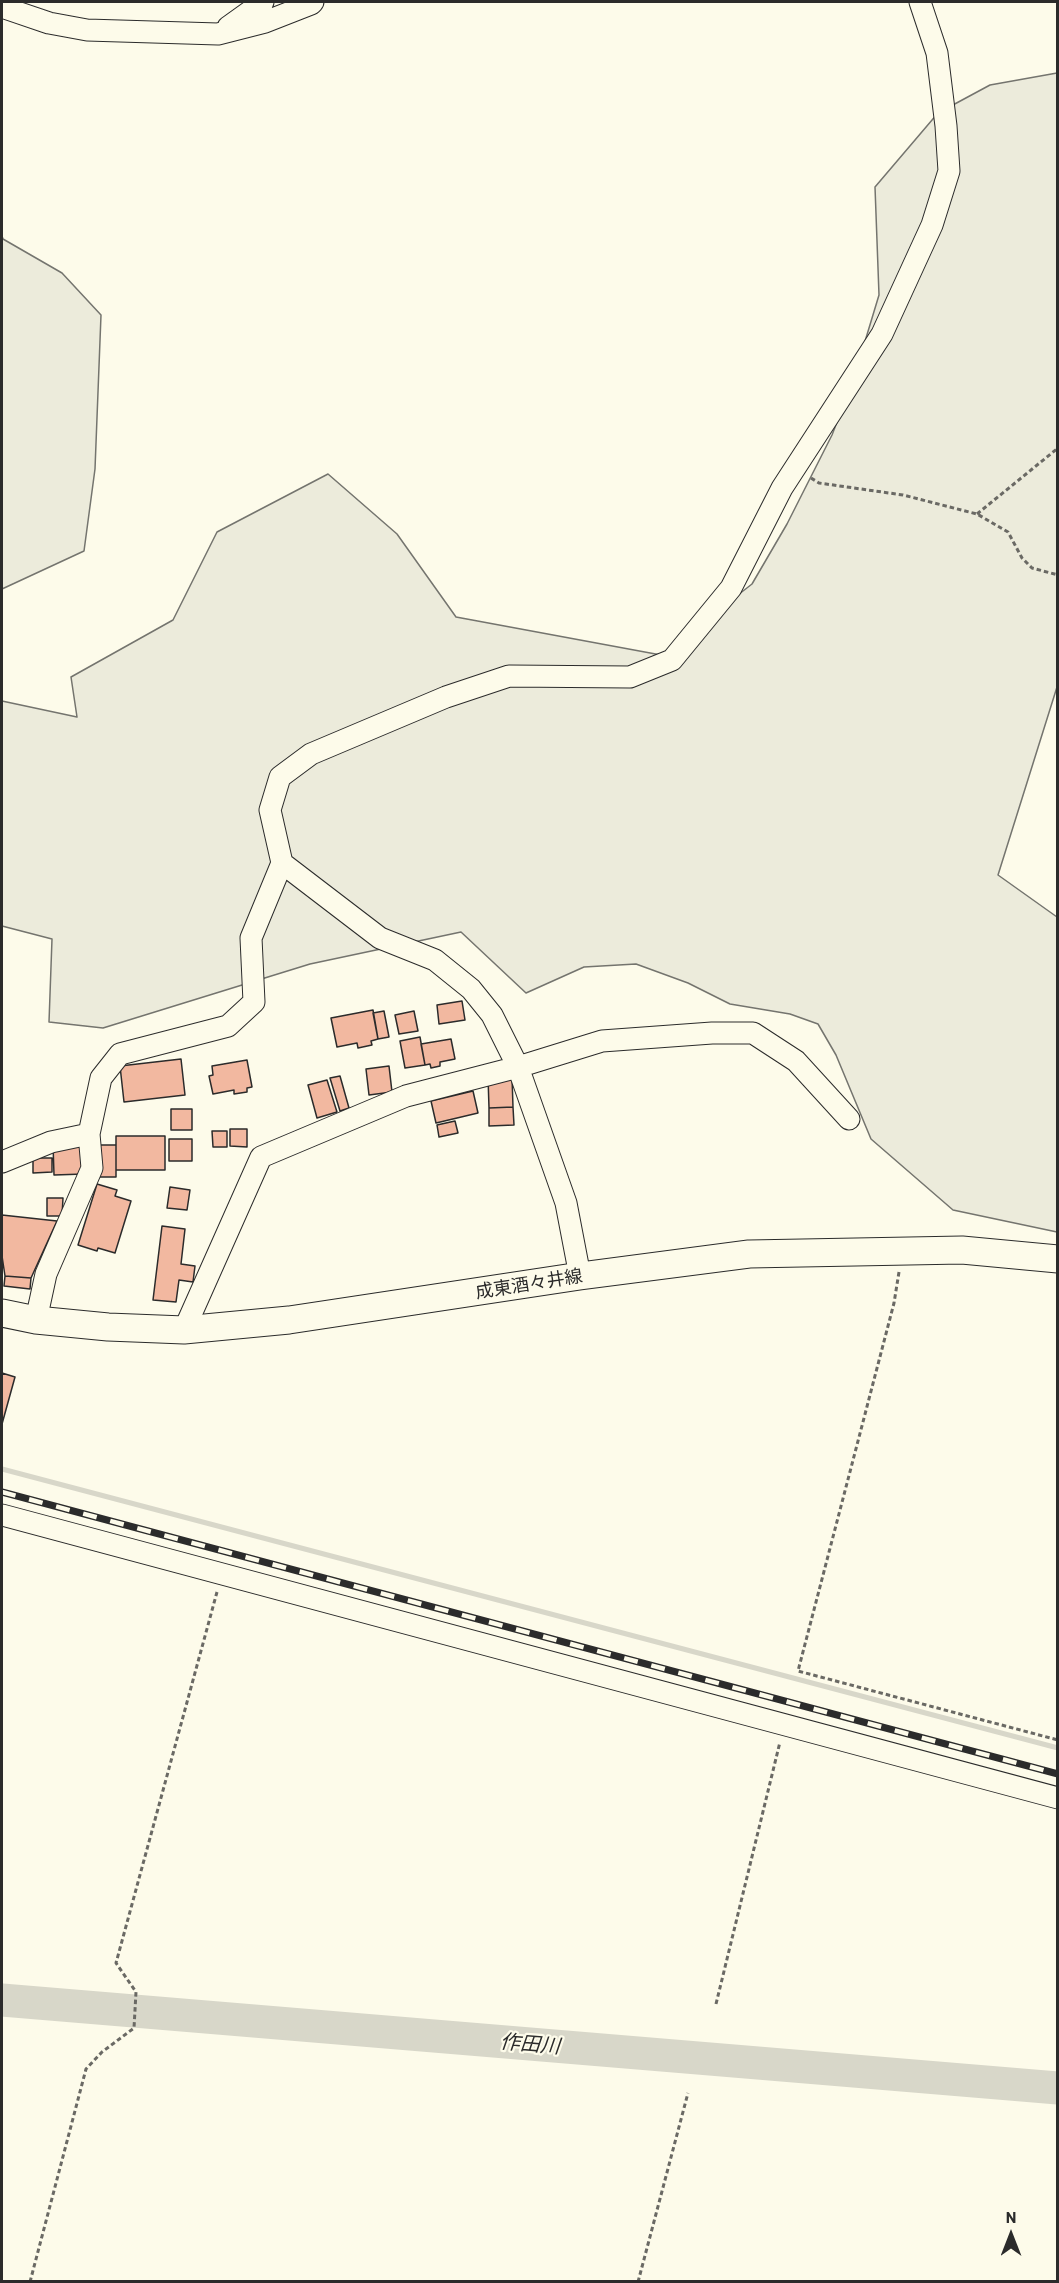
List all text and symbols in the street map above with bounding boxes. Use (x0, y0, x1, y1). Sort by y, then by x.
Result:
street label: 成東酒々井線 (474, 1265, 584, 1303)
water label: 作田川 (499, 2029, 561, 2059)
north arrow (981, 2205, 1041, 2265)
text: N (1006, 2207, 1016, 2226)

